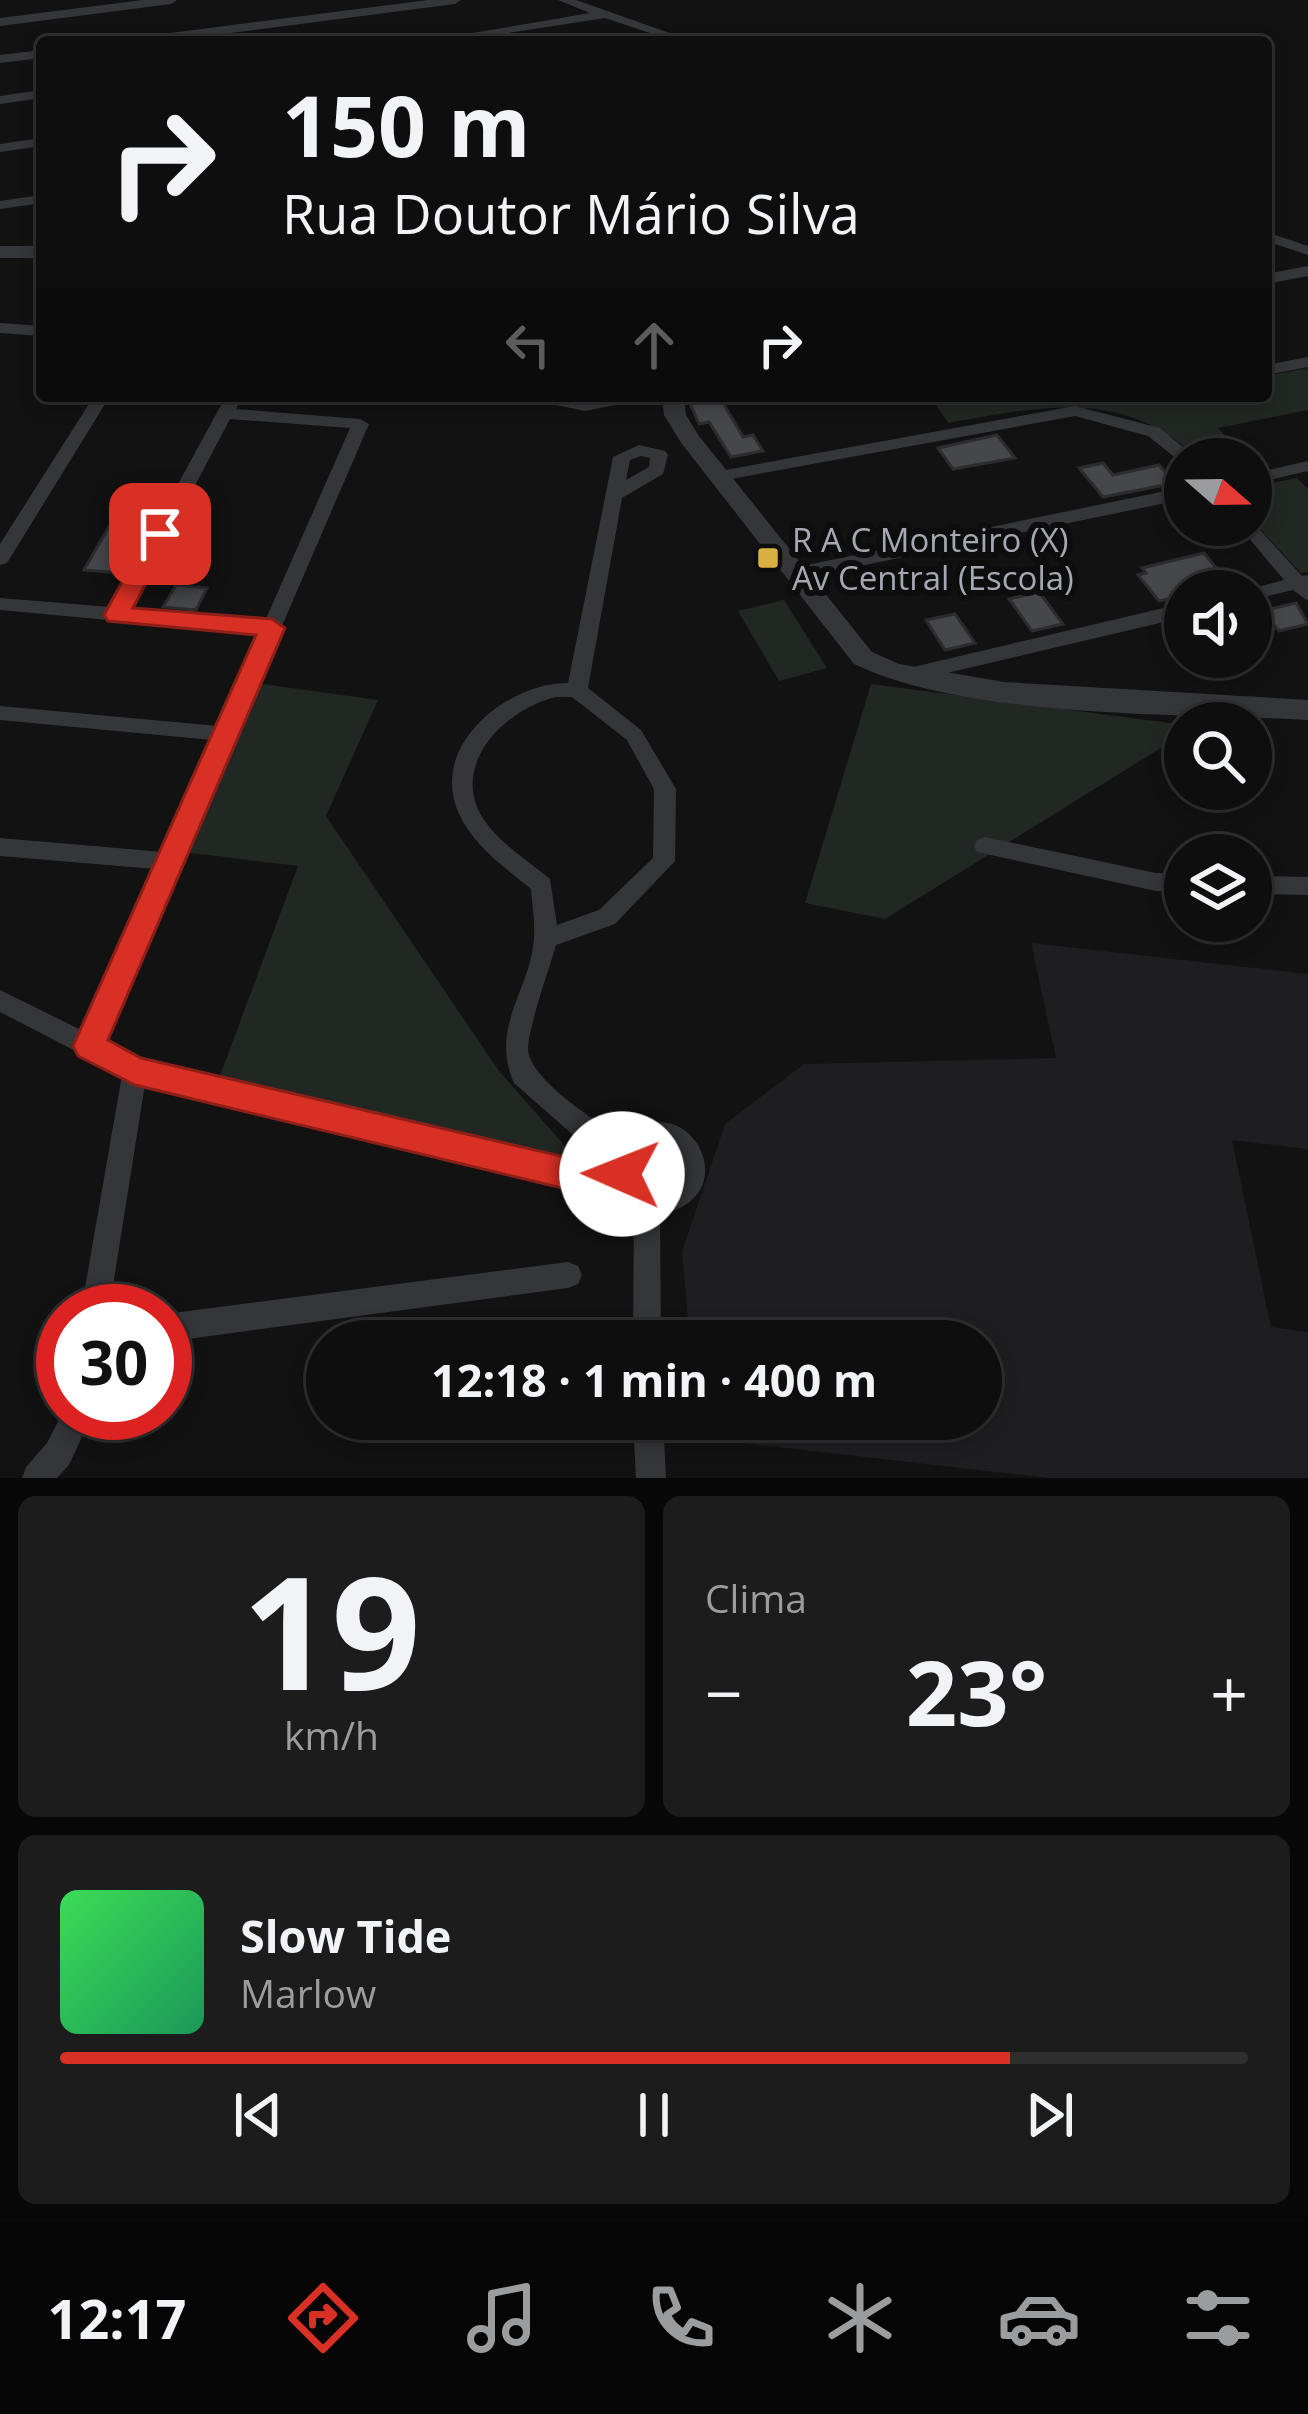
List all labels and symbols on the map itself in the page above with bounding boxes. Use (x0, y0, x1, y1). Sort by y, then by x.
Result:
north arrow (1164, 438, 1272, 546)
pin (109, 483, 211, 585)
place label: R A C Monteiro (X) Av Central (Escola) (792, 517, 1074, 600)
marker: R A C Monteiro (X) Av Central (Escola) (755, 545, 781, 571)
position arrow (559, 1111, 685, 1237)
speed limit sign: 30 (36, 1284, 192, 1440)

